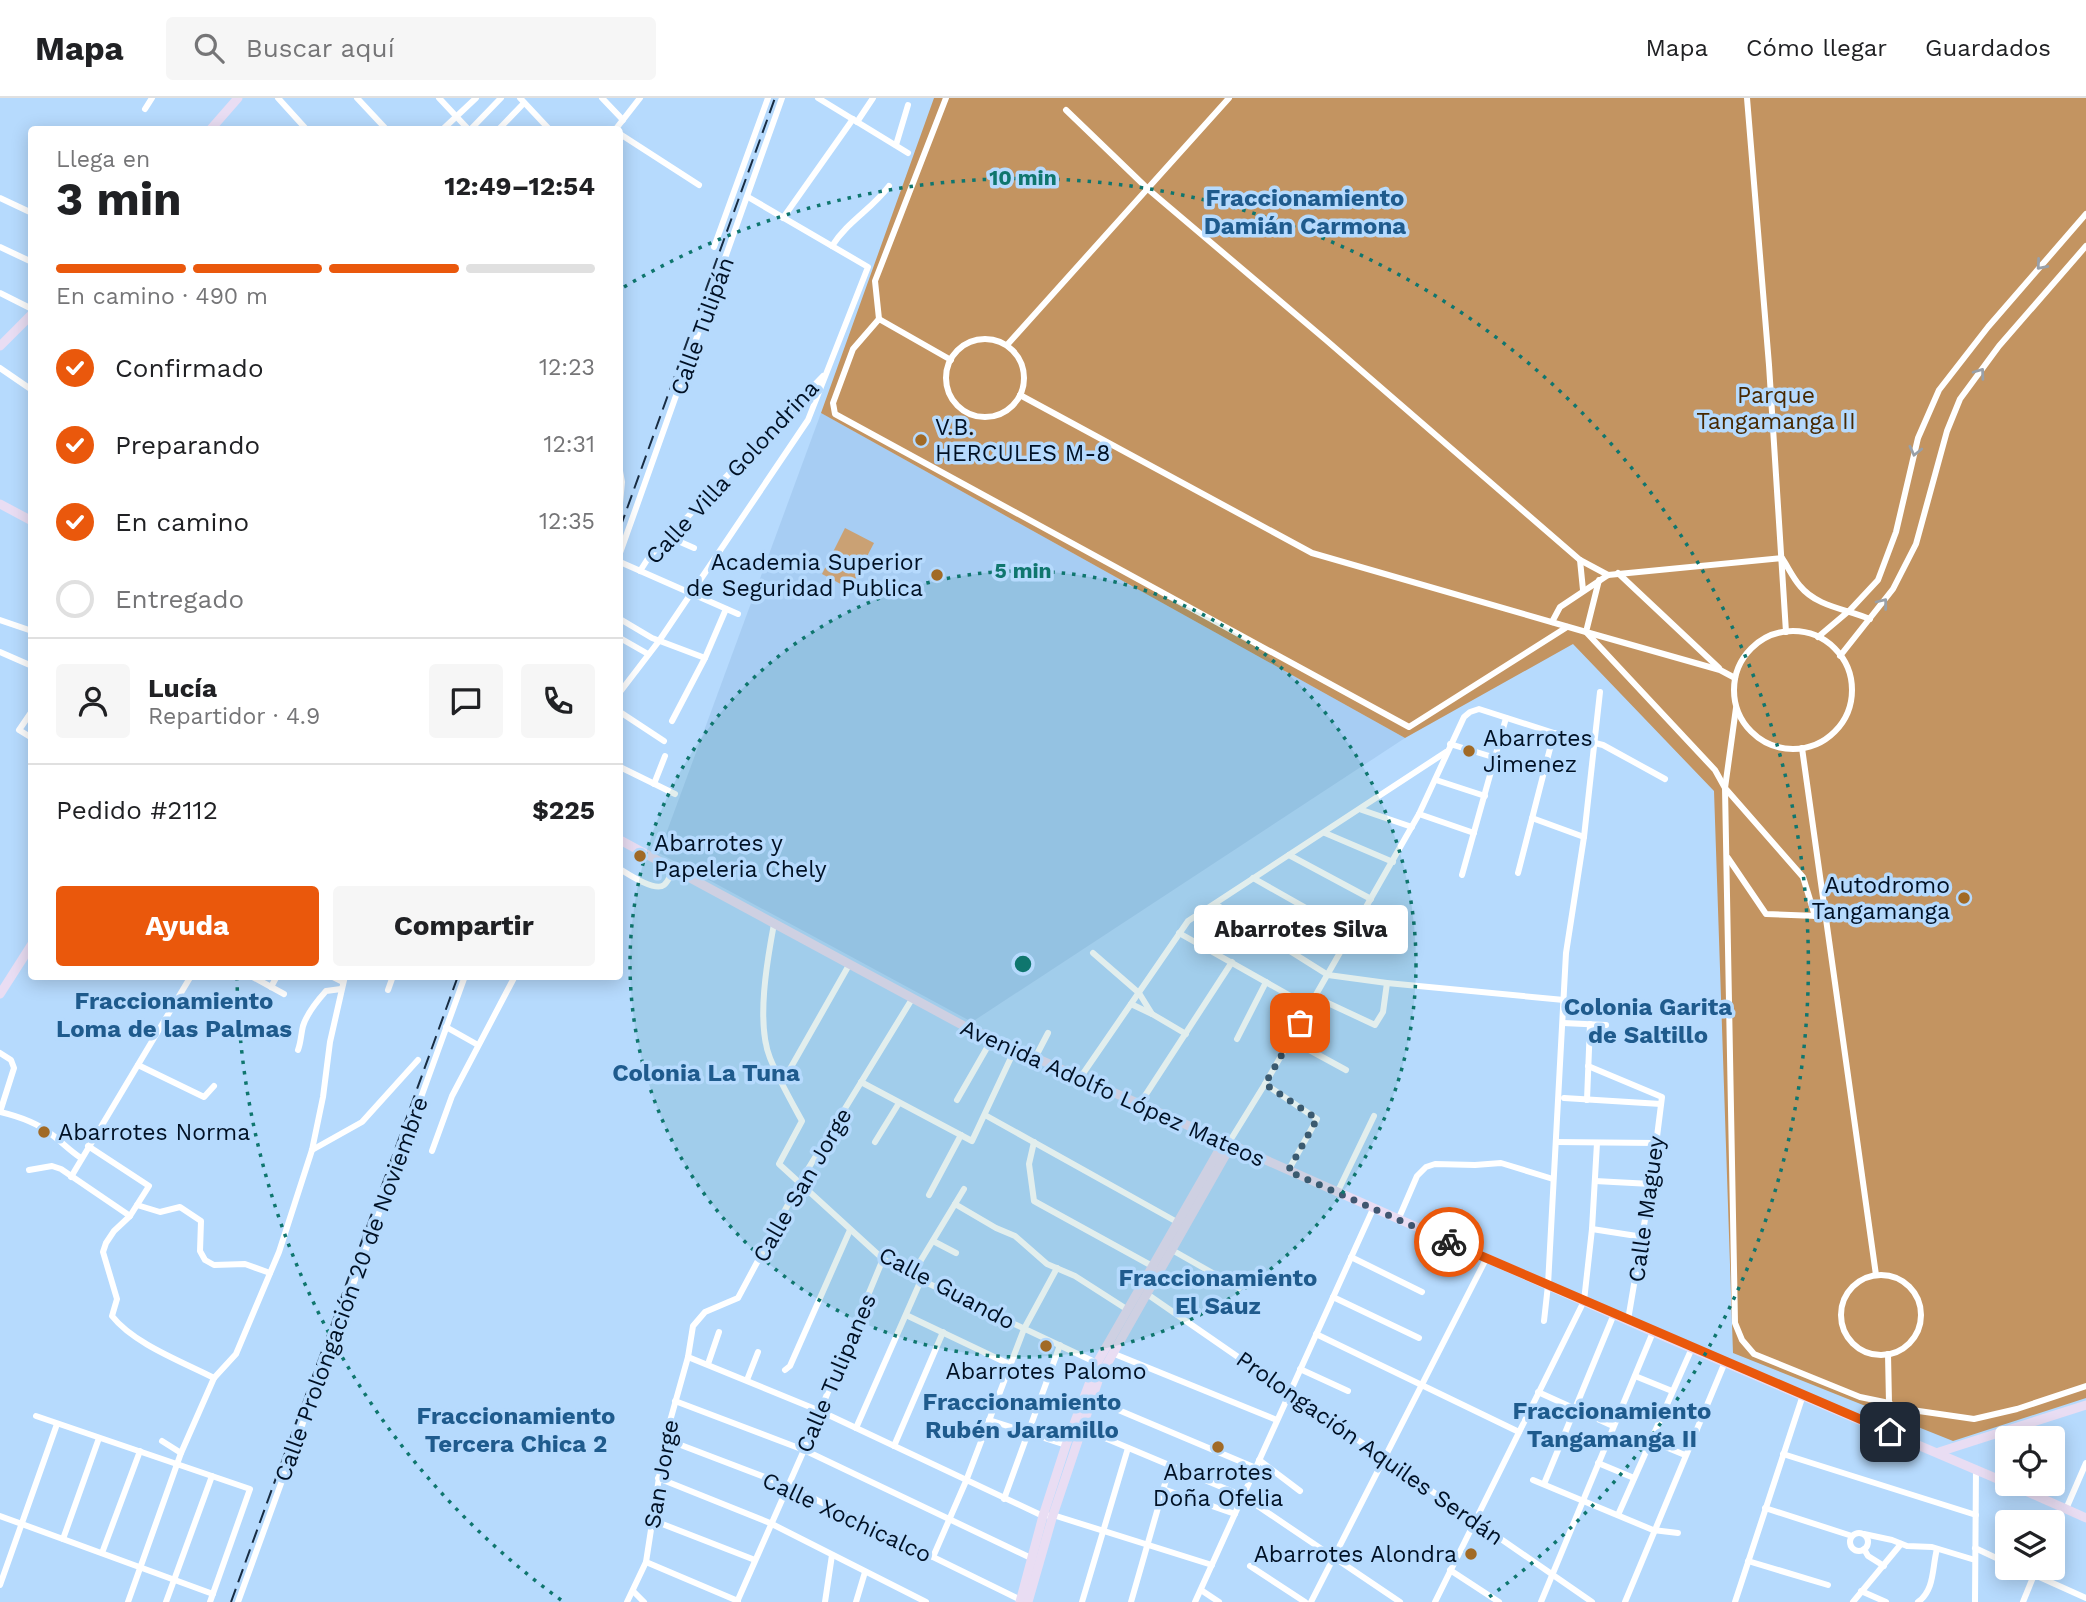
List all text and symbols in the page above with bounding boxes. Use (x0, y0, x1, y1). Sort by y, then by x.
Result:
search box (166, 17, 656, 80)
text: Mapa (35, 29, 124, 68)
icon: search (190, 29, 228, 67)
text: Buscar aquí (246, 33, 395, 63)
text: Mapa (1646, 34, 1708, 62)
text: Cómo llegar (1746, 34, 1887, 62)
text: Guardados (1925, 34, 2051, 62)
text: Llega en (56, 146, 150, 173)
text: 10 min (989, 165, 1057, 190)
text: 12:49–12:54 (444, 171, 595, 201)
text: 3 min (56, 172, 182, 226)
district label: Fraccionamiento Damián Carmona (1204, 184, 1406, 240)
street label: Calle Tulipán (665, 254, 740, 399)
one-way arrow (2037, 257, 2049, 270)
text: En camino · 490 m (56, 283, 268, 310)
icon: check (56, 349, 94, 387)
text: Confirmado (115, 353, 264, 383)
text: 12:23 (539, 354, 595, 381)
one-way arrow (1971, 368, 1984, 381)
street label: Calle Villa Golondrina (640, 375, 825, 570)
park label: Parque Tangamanga II (1696, 382, 1856, 435)
place label: V.B. HERCULES M-8 (935, 414, 1110, 467)
icon: check (56, 426, 94, 464)
text: Preparando (115, 430, 260, 460)
text: 12:31 (543, 431, 595, 458)
marker: V.B. HERCULES M-8 (913, 432, 929, 448)
one-way arrow (1909, 445, 1923, 457)
icon: check (56, 503, 94, 541)
text: En camino (115, 507, 249, 537)
text: 12:35 (539, 508, 595, 535)
place label: Academia Superior de Seguridad Publica (686, 549, 923, 602)
text: 5 min (994, 558, 1052, 583)
marker: Academia Superior de Seguridad Publica (929, 567, 945, 583)
text: Entregado (115, 584, 244, 614)
one-way arrow (1874, 598, 1887, 610)
button: person (56, 664, 130, 738)
button: chat (429, 664, 503, 738)
button: phone (521, 664, 595, 738)
text: Lucía (148, 673, 217, 703)
text: Repartidor · 4.9 (148, 703, 320, 730)
place label: Abarrotes Jimenez (1483, 725, 1593, 778)
marker: Abarrotes Jimenez (1461, 743, 1477, 759)
text: Pedido #2112 (56, 795, 218, 825)
text: $225 (532, 795, 595, 825)
place label: Abarrotes y Papeleria Chely (654, 830, 827, 883)
marker: Abarrotes y Papeleria Chely (632, 848, 648, 864)
place label: Autodromo Tangamanga (1811, 872, 1950, 925)
button: Ayuda (56, 886, 319, 966)
button: Compartir (333, 886, 595, 966)
marker: Autodromo Tangamanga (1956, 890, 1972, 906)
callout: Abarrotes Silva (1193, 904, 1407, 953)
text: Abarrotes Silva (1214, 916, 1388, 943)
centre of rings (1011, 952, 1035, 976)
district label: Fraccionamiento Loma de las Palmas (56, 987, 292, 1043)
pin (1270, 993, 1330, 1053)
district label: Colonia Garita de Saltillo (1564, 993, 1732, 1049)
icon: bag (1281, 1004, 1319, 1042)
street label: Avenida Adolfo López Mateos (956, 1014, 1269, 1173)
district label: Colonia La Tuna (612, 1059, 800, 1087)
street label: Calle Prolongación 20 de Noviembre (269, 1093, 434, 1485)
street label: Calle San Jorge (747, 1103, 858, 1267)
place label: Abarrotes Norma (58, 1119, 250, 1146)
marker: Abarrotes Norma (36, 1124, 52, 1140)
street label: Calle Maguey (1623, 1134, 1670, 1284)
courier (1414, 1207, 1484, 1277)
icon: bike (1430, 1223, 1468, 1261)
street label: Calle Guando (874, 1241, 1019, 1336)
district label: Fraccionamiento El Sauz (1119, 1264, 1317, 1320)
street label: Calle Tulipanes (791, 1290, 882, 1457)
marker: Abarrotes Palomo (1038, 1338, 1054, 1354)
street label: Prolongación Aquiles Serdán (1231, 1346, 1508, 1551)
place label: Abarrotes Palomo (945, 1358, 1147, 1385)
district label: Fraccionamiento Rubén Jaramillo (923, 1388, 1121, 1444)
district label: Fraccionamiento Tangamanga II (1513, 1397, 1711, 1453)
district label: Fraccionamiento Tercera Chica 2 (417, 1402, 615, 1458)
pin (1860, 1402, 1920, 1462)
icon: home (1871, 1413, 1909, 1451)
street label: San Jorge (639, 1418, 684, 1531)
map controls (1995, 1426, 2065, 1580)
button: locate (1995, 1426, 2065, 1496)
marker: Abarrotes Doña Ofelia (1210, 1439, 1226, 1455)
place label: Abarrotes Doña Ofelia (1153, 1459, 1283, 1512)
street label: Calle Xochicalco (758, 1466, 936, 1568)
button: layers (1995, 1510, 2065, 1580)
place label: Abarrotes Alondra (1254, 1541, 1457, 1568)
marker: Abarrotes Alondra (1463, 1546, 1479, 1562)

